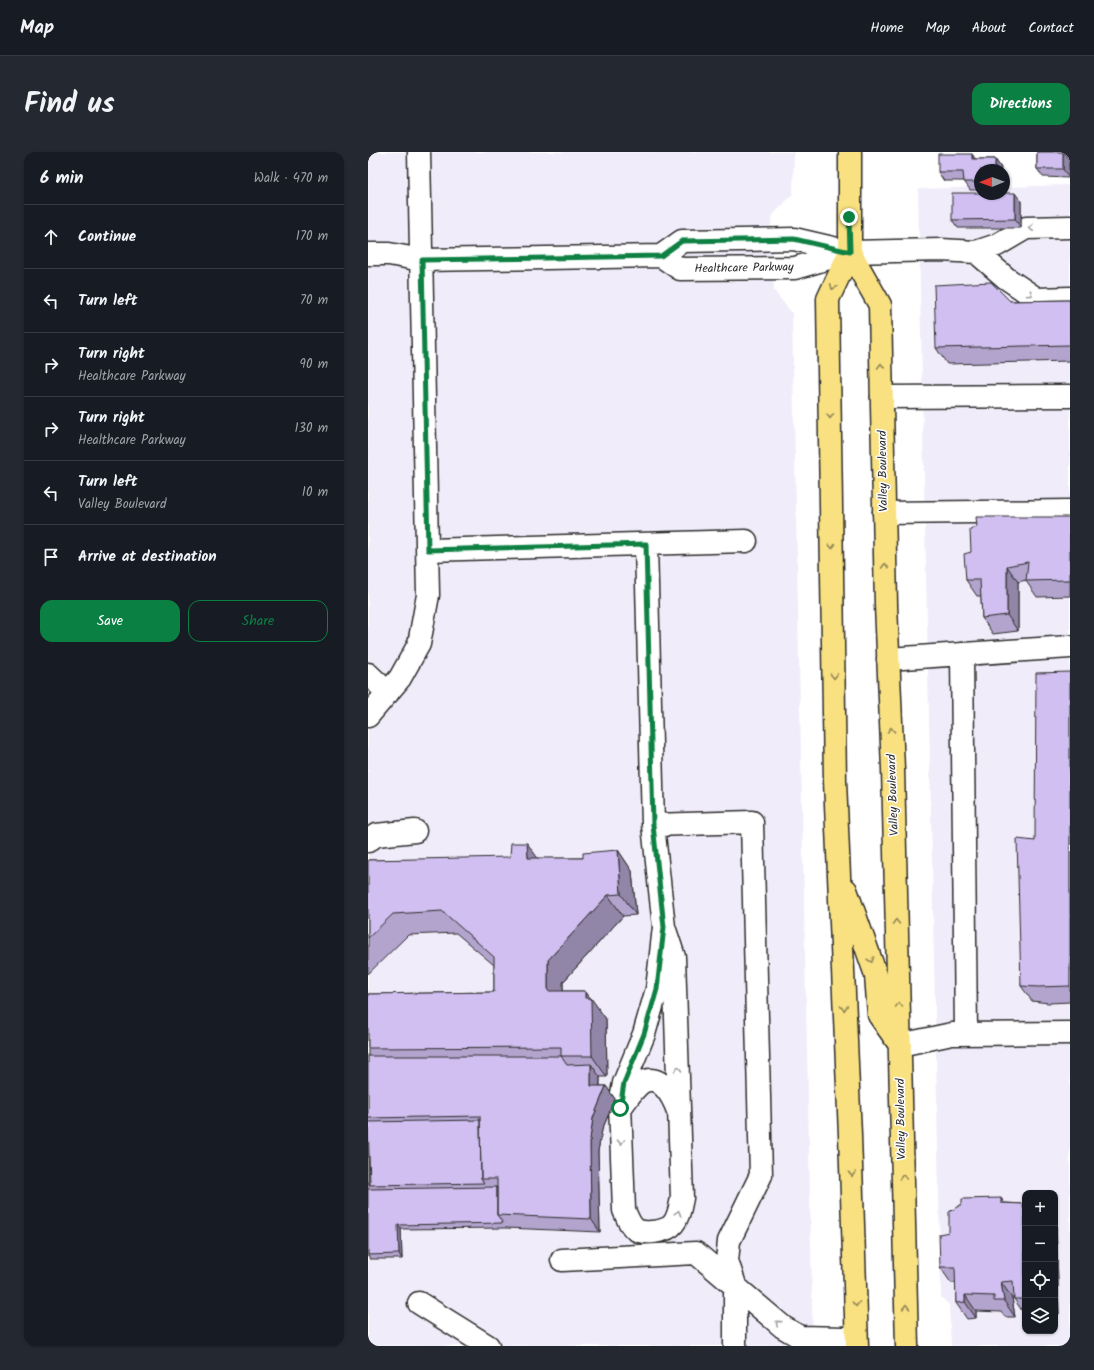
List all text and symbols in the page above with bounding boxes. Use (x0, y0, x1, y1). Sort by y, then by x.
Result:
text: Map (20, 13, 54, 43)
text: Home (870, 17, 904, 39)
text: Map (926, 17, 950, 39)
text: About (972, 17, 1006, 39)
text: Contact (1028, 17, 1074, 39)
text: Find us (24, 82, 115, 127)
button: Directions (972, 83, 1070, 125)
north arrow (974, 164, 1010, 200)
text: 6 min (40, 165, 84, 192)
text: Walk · 470 m (254, 168, 328, 189)
route end (840, 208, 858, 226)
one-way arrow (1028, 224, 1034, 233)
text: Continue (78, 225, 136, 249)
icon: ahead (40, 226, 62, 248)
text: 170 m (296, 226, 328, 247)
street label: Healthcare Parkway (694, 258, 794, 278)
one-way arrow (830, 283, 838, 290)
text: Turn left (78, 289, 138, 313)
one-way arrow (1026, 289, 1033, 297)
icon: left (40, 290, 62, 312)
text: 70 m (300, 290, 328, 311)
text: Turn right (78, 342, 145, 366)
icon: right (40, 354, 62, 376)
text: 90 m (300, 354, 328, 375)
one-way arrow (877, 363, 885, 369)
text: Healthcare Parkway (78, 366, 186, 387)
text: Turn right (78, 406, 145, 430)
one-way arrow (825, 413, 834, 419)
icon: right (40, 418, 62, 440)
text: 130 m (294, 418, 328, 439)
street label: Valley Boulevard (873, 429, 893, 512)
text: Healthcare Parkway (78, 430, 186, 451)
text: Turn left (78, 470, 138, 494)
icon: left (40, 482, 62, 504)
text: 10 m (302, 482, 328, 503)
text: Valley Boulevard (78, 494, 166, 515)
one-way arrow (827, 543, 836, 549)
text: Arrive at destination (78, 545, 217, 569)
icon: arrive (40, 546, 62, 568)
one-way arrow (881, 563, 889, 569)
button: Save (40, 600, 180, 642)
button: Share (188, 600, 328, 642)
one-way arrow (830, 673, 838, 679)
one-way arrow (887, 727, 895, 733)
street label: Valley Boulevard (882, 753, 904, 836)
one-way arrow (892, 919, 901, 925)
one-way arrow (866, 956, 874, 963)
one-way arrow (894, 1002, 903, 1008)
one-way arrow (840, 1005, 848, 1011)
one-way arrow (674, 1066, 682, 1072)
street label: Valley Boulevard (891, 1077, 911, 1160)
route start (611, 1099, 629, 1117)
one-way arrow (617, 1139, 625, 1145)
one-way arrow (847, 1171, 856, 1177)
one-way arrow (899, 1174, 907, 1180)
map controls (1022, 1190, 1058, 1334)
button: + (1022, 1190, 1058, 1226)
one-way arrow (673, 1209, 682, 1216)
button: − (1022, 1226, 1058, 1262)
button: locate (1022, 1262, 1058, 1298)
button: layers (1022, 1298, 1058, 1334)
one-way arrow (851, 1301, 860, 1307)
one-way arrow (902, 1304, 910, 1310)
one-way arrow (776, 1321, 783, 1328)

